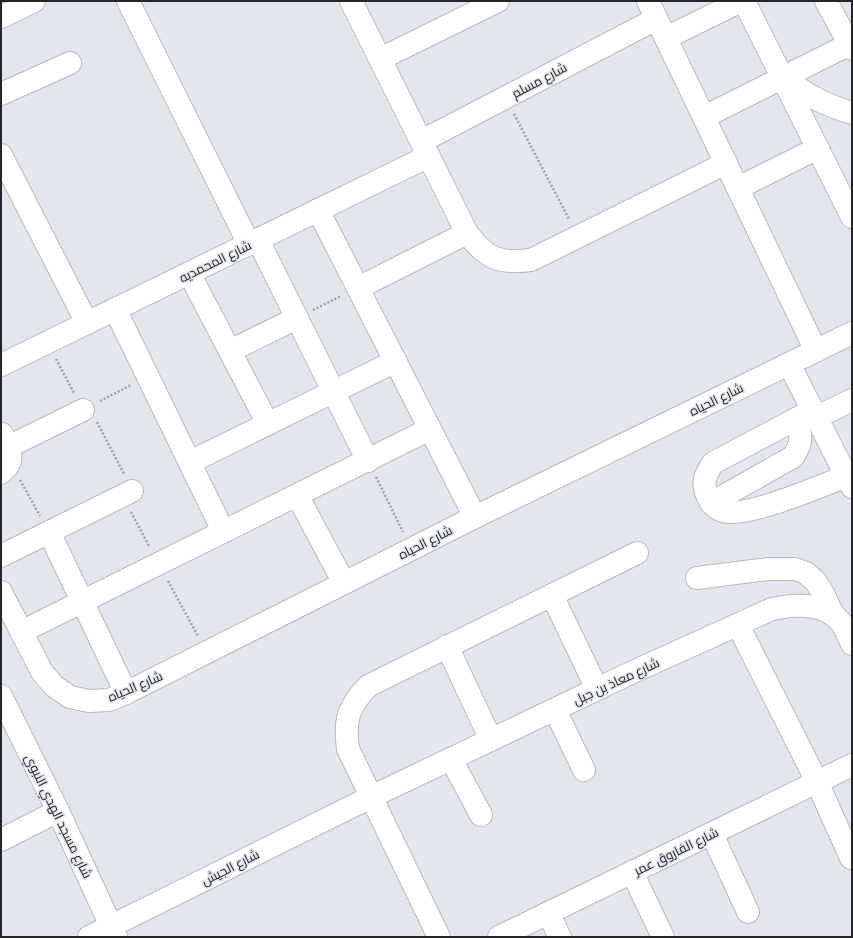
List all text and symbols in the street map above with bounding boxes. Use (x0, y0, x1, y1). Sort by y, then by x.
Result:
street label: شارع مسلم (509, 59, 570, 103)
street label: شارع المحمديه (176, 237, 254, 286)
street label: شارع الحياه (686, 379, 746, 420)
street label: شارع الحياه (395, 522, 455, 563)
street label: شارع معاذ بن جبل (570, 654, 662, 709)
street label: شارع الحياه (105, 667, 165, 706)
street label: شارع مسجد الهدي النبوي (19, 751, 96, 882)
street label: شارع الفاروق عمر (630, 824, 721, 880)
street label: شارع الجيش (198, 846, 262, 889)

